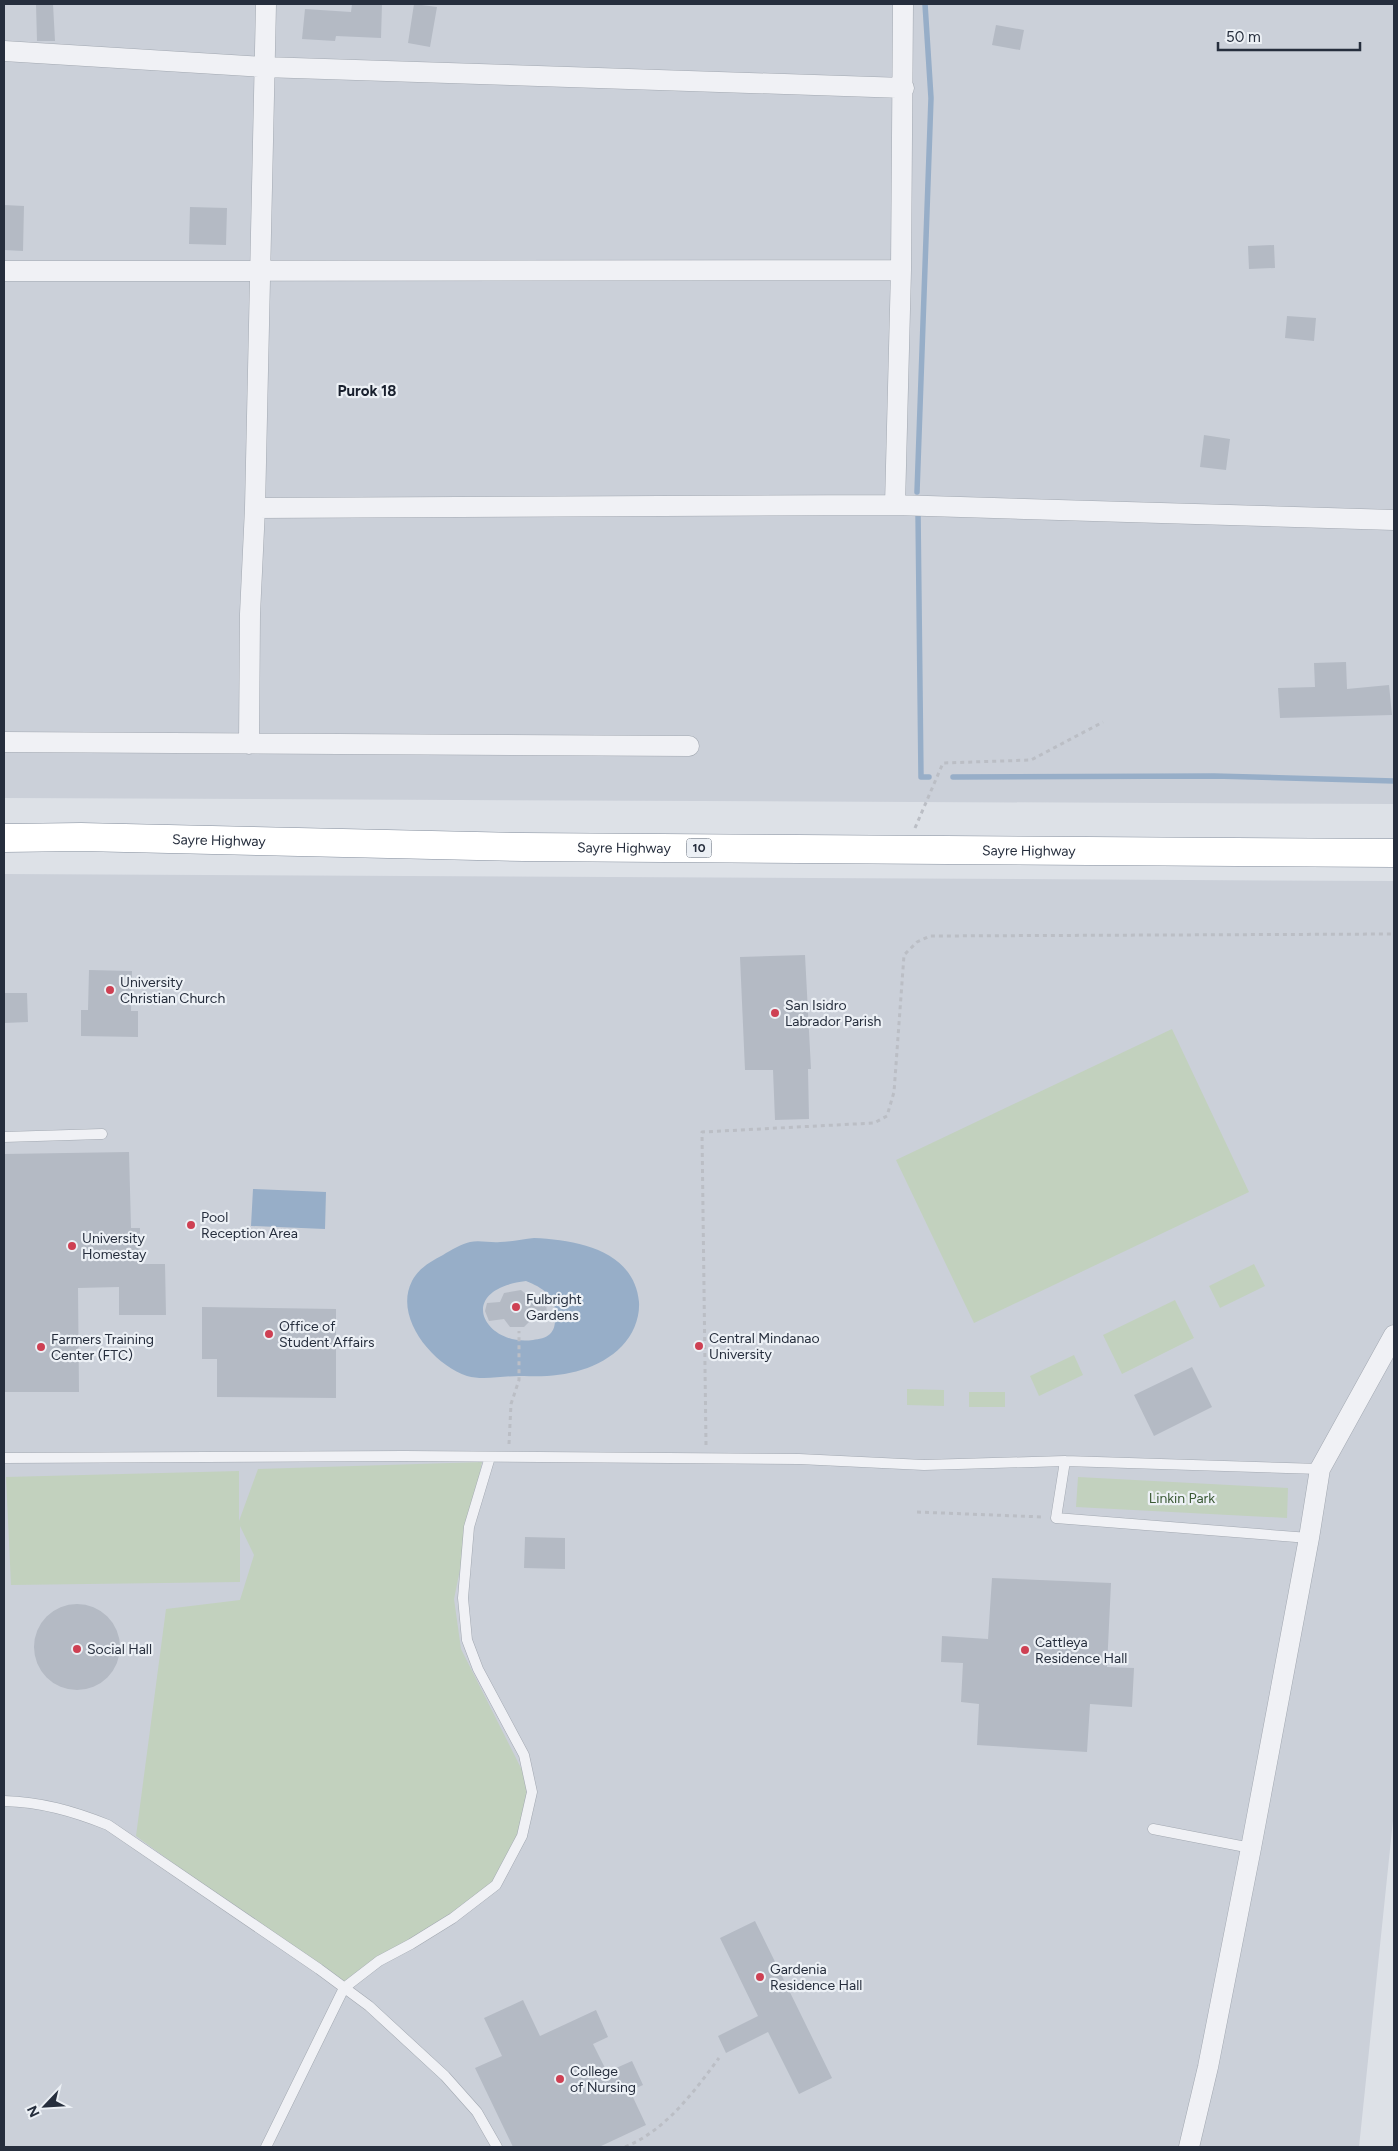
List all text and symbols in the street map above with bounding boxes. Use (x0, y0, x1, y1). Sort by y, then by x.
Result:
scale bar (1218, 20, 1360, 52)
text: 50 m (1226, 28, 1261, 46)
district label: Purok 18 (337, 382, 397, 400)
street label: Sayre Highway (172, 831, 267, 850)
road number: 10 (686, 838, 712, 858)
street label: Sayre Highway (577, 839, 671, 857)
street label: Sayre Highway (982, 842, 1076, 859)
place label: University Christian Church (120, 974, 225, 1007)
marker: University Christian Church (104, 984, 116, 996)
place label: San Isidro Labrador Parish (785, 997, 882, 1030)
marker: San Isidro Labrador Parish (769, 1007, 781, 1019)
place label: Pool Reception Area (201, 1209, 298, 1242)
marker: Pool Reception Area (185, 1219, 197, 1231)
place label: University Homestay (82, 1230, 147, 1263)
marker: University Homestay (66, 1240, 78, 1252)
place label: Fulbright Gardens (526, 1291, 582, 1324)
marker: Fulbright Gardens (510, 1301, 522, 1313)
place label: Office of Student Affairs (279, 1318, 375, 1351)
marker: Office of Student Affairs (263, 1328, 275, 1340)
place label: Central Mindanao University (709, 1330, 820, 1363)
place label: Farmers Training Center (FTC) (51, 1331, 154, 1364)
marker: Central Mindanao University (693, 1340, 705, 1352)
marker: Farmers Training Center (FTC) (35, 1341, 47, 1353)
park label: Linkin Park (1149, 1490, 1215, 1507)
place label: Cattleya Residence Hall (1035, 1634, 1127, 1667)
place label: Social Hall (87, 1641, 152, 1658)
marker: Social Hall (71, 1643, 83, 1655)
marker: Cattleya Residence Hall (1019, 1644, 1031, 1656)
place label: Gardenia Residence Hall (770, 1961, 862, 1994)
marker: Gardenia Residence Hall (754, 1971, 766, 1983)
place label: College of Nursing (570, 2063, 636, 2096)
marker: College of Nursing (554, 2073, 566, 2085)
north arrow (20, 2081, 70, 2131)
text: N (24, 2103, 44, 2120)

